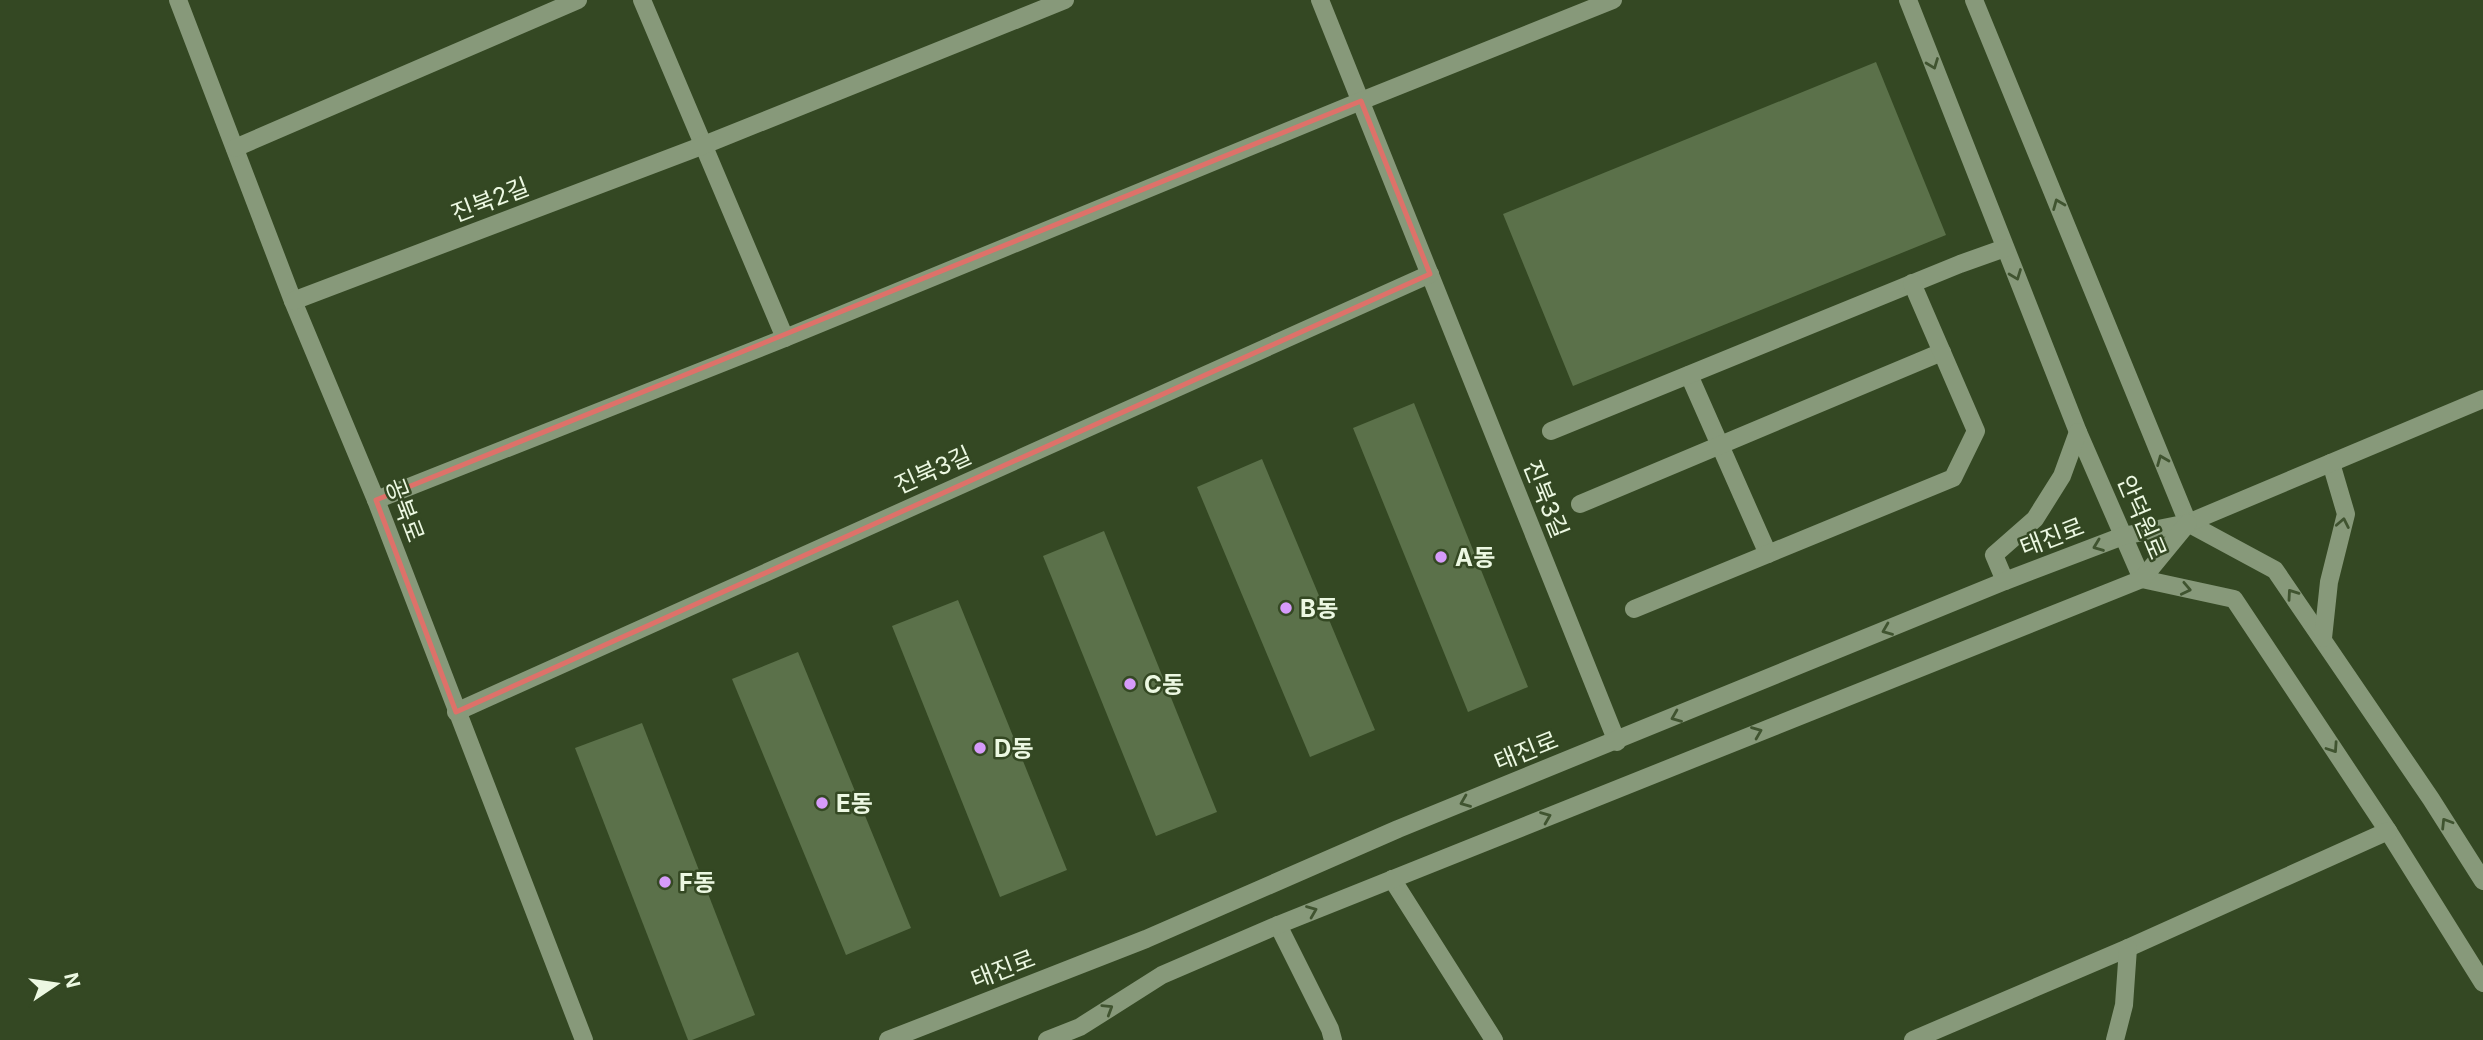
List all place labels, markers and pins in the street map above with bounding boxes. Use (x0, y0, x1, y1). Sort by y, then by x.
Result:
place label: A동 (1455, 543, 1495, 572)
marker: A동 (1433, 549, 1449, 565)
place label: B동 (1300, 594, 1338, 623)
marker: B동 (1278, 600, 1294, 616)
place label: C동 (1144, 670, 1184, 699)
marker: C동 (1122, 676, 1138, 692)
place label: D동 (994, 734, 1033, 763)
marker: D동 (972, 740, 988, 756)
place label: E동 (836, 789, 873, 818)
marker: E동 (814, 795, 830, 811)
place label: F동 (679, 868, 715, 897)
marker: F동 (657, 874, 673, 890)

